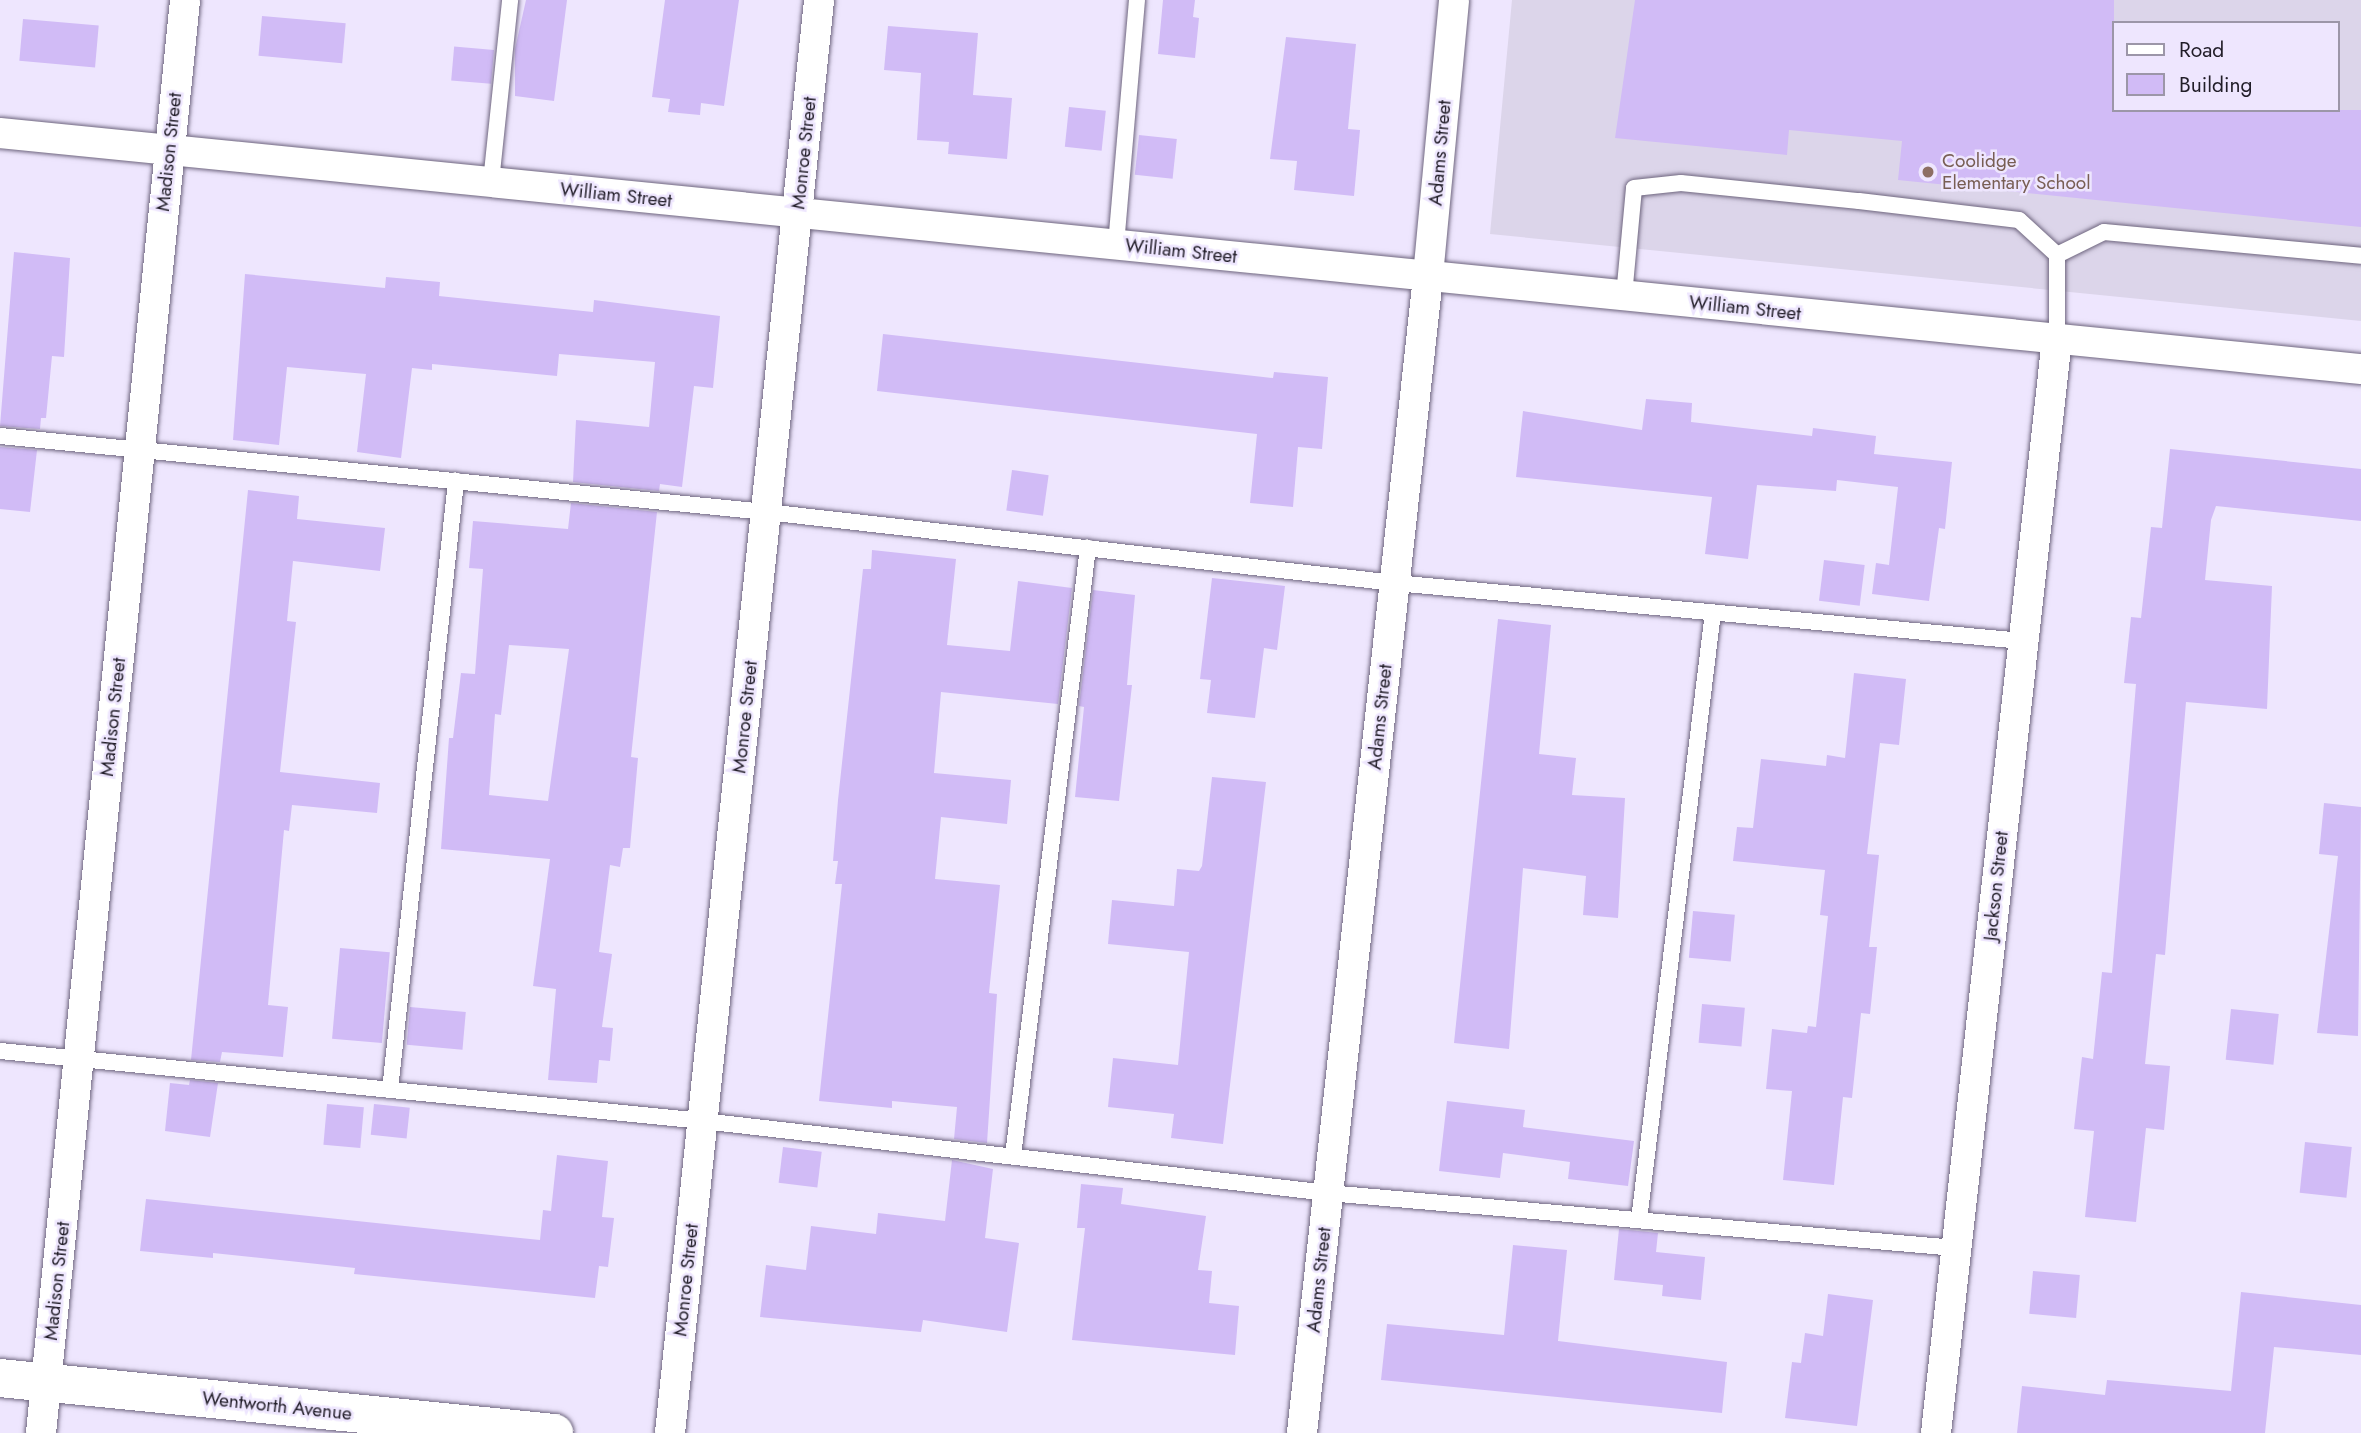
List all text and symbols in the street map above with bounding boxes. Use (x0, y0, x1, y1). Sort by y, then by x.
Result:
legend (2112, 21, 2340, 112)
text: Road (2179, 35, 2224, 65)
text: Building (2179, 70, 2252, 100)
street label: Madison Street (151, 91, 187, 213)
street label: Monroe Street (787, 96, 821, 210)
street label: Adams Street (1424, 99, 1456, 207)
place label: Coolidge Elementary School (1942, 150, 2091, 194)
marker: Coolidge Elementary School (1920, 164, 1936, 180)
street label: William Street (559, 178, 673, 212)
street label: William Street (1124, 234, 1238, 268)
street label: William Street (1688, 291, 1802, 325)
street label: Madison Street (95, 656, 131, 778)
street label: Monroe Street (728, 660, 762, 774)
street label: Adams Street (1363, 663, 1397, 771)
street label: Jackson Street (1979, 830, 2013, 942)
street label: Madison Street (39, 1220, 75, 1342)
street label: Monroe Street (669, 1223, 703, 1337)
street label: Adams Street (1302, 1226, 1336, 1334)
street label: Wentworth Avenue (201, 1387, 353, 1425)

